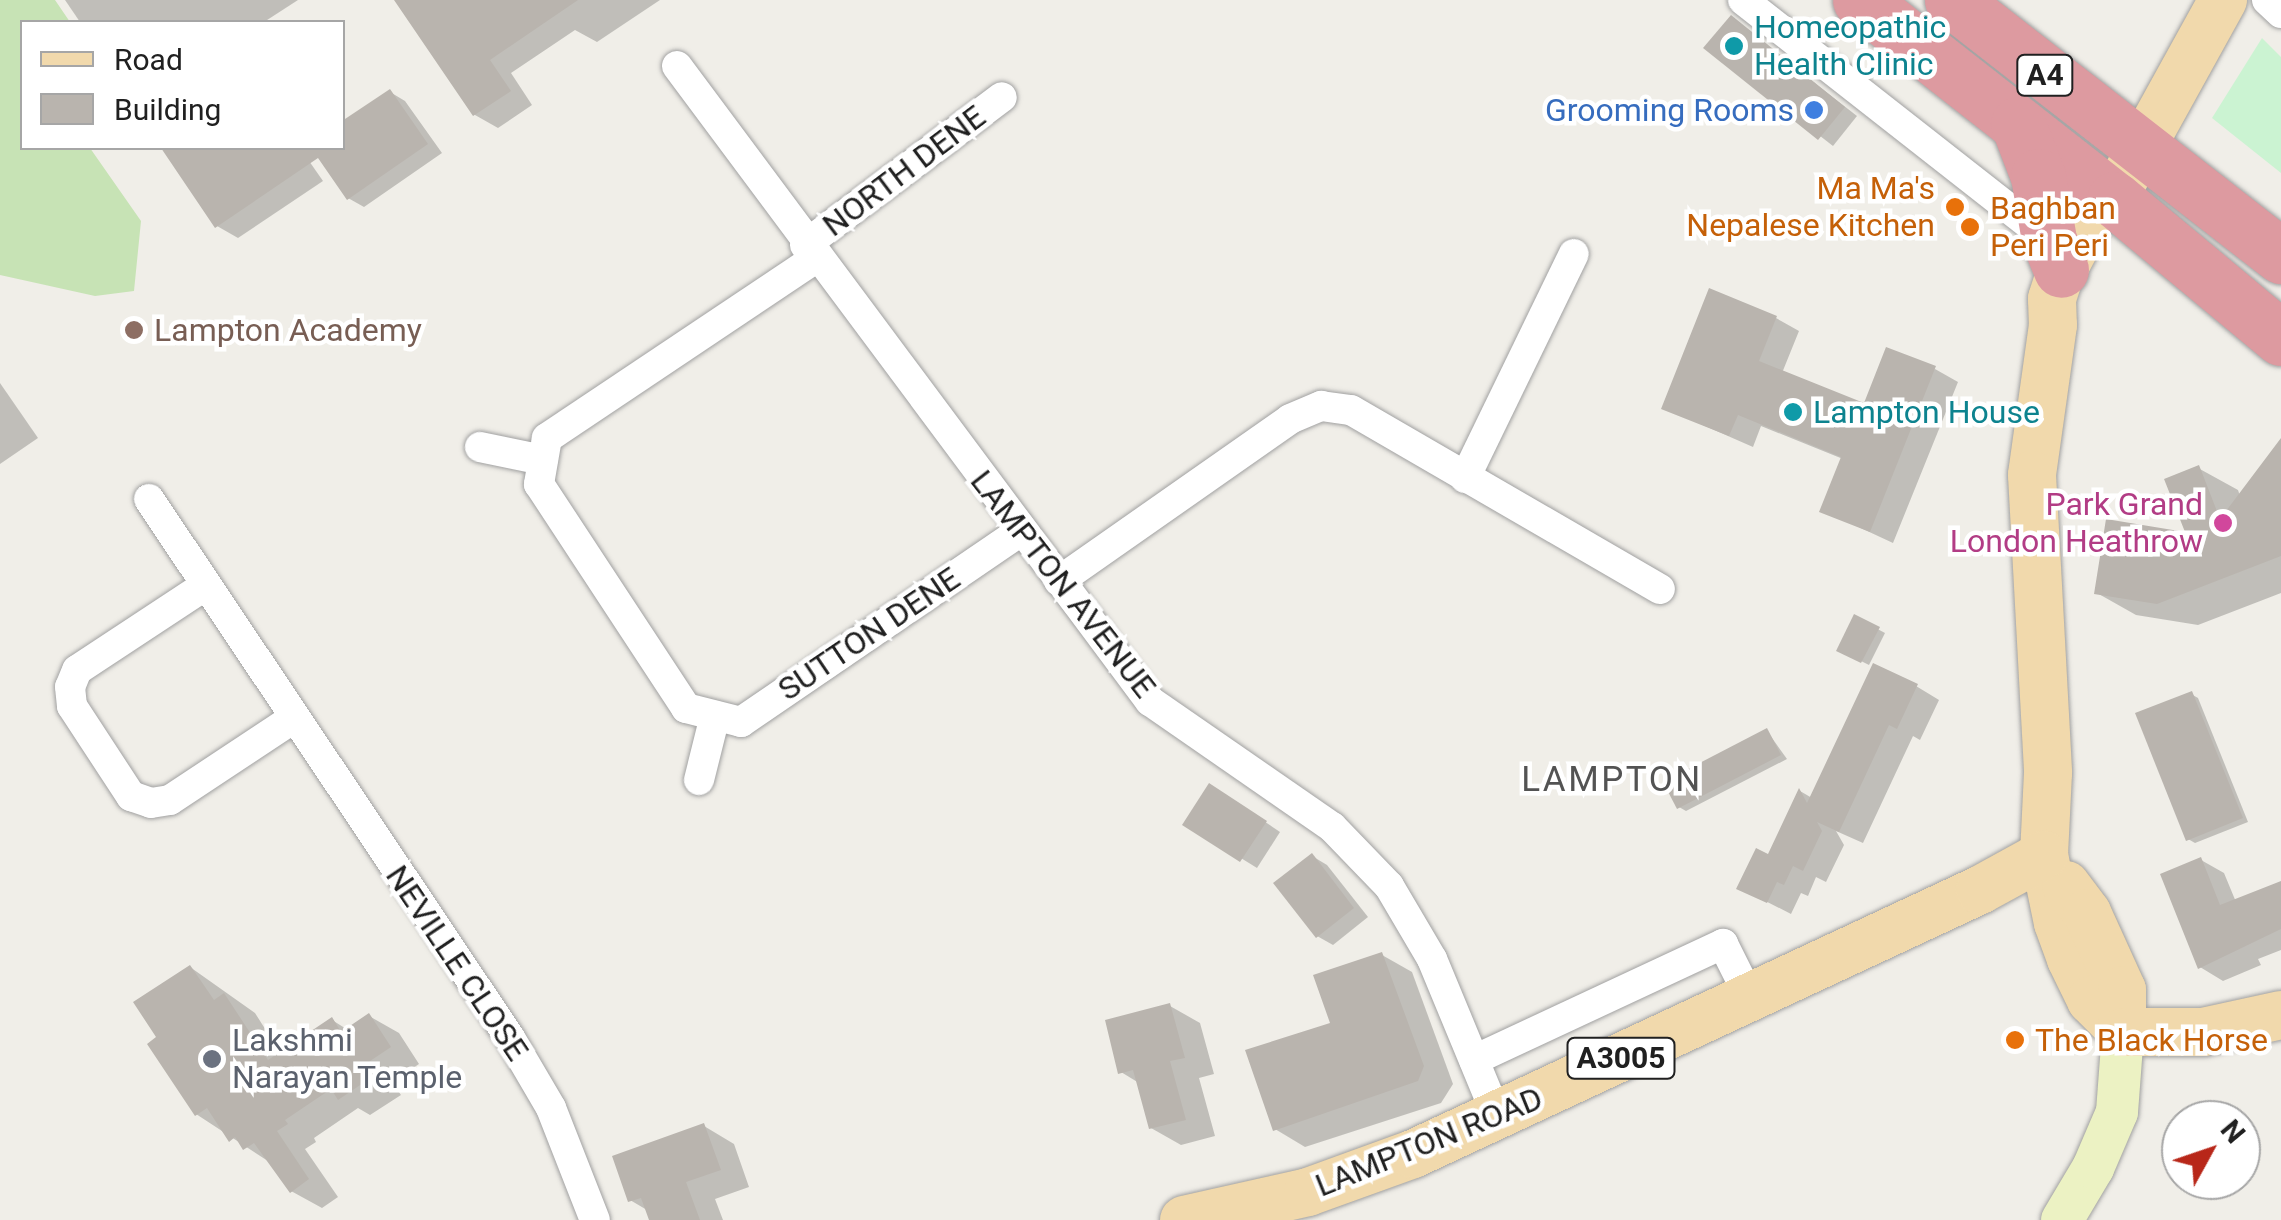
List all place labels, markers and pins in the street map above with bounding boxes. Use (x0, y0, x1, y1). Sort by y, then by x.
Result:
place label: Homeopathic Health Clinic (1754, 9, 1946, 84)
marker: Homeopathic Health Clinic (1723, 35, 1745, 57)
place label: Grooming Rooms (1545, 91, 1794, 129)
marker: Grooming Rooms (1803, 99, 1825, 121)
place label: Ma Ma's Nepalese Kitchen (1686, 170, 1935, 245)
place label: Baghban Peri Peri (1990, 190, 2116, 265)
marker: Ma Ma's Nepalese Kitchen (1944, 196, 1966, 218)
marker: Baghban Peri Peri (1959, 216, 1981, 238)
place label: Lampton Academy (154, 311, 422, 349)
marker: Lampton Academy (123, 319, 145, 341)
place label: Lampton House (1813, 393, 2040, 431)
marker: Lampton House (1782, 401, 1804, 423)
place label: Park Grand London Heathrow (1950, 486, 2203, 561)
marker: Park Grand London Heathrow (2212, 512, 2234, 534)
place label: The Black Horse (2035, 1021, 2268, 1059)
place label: Lakshmi Narayan Temple (232, 1022, 463, 1097)
marker: The Black Horse (2004, 1029, 2026, 1051)
marker: Lakshmi Narayan Temple (201, 1048, 223, 1070)

